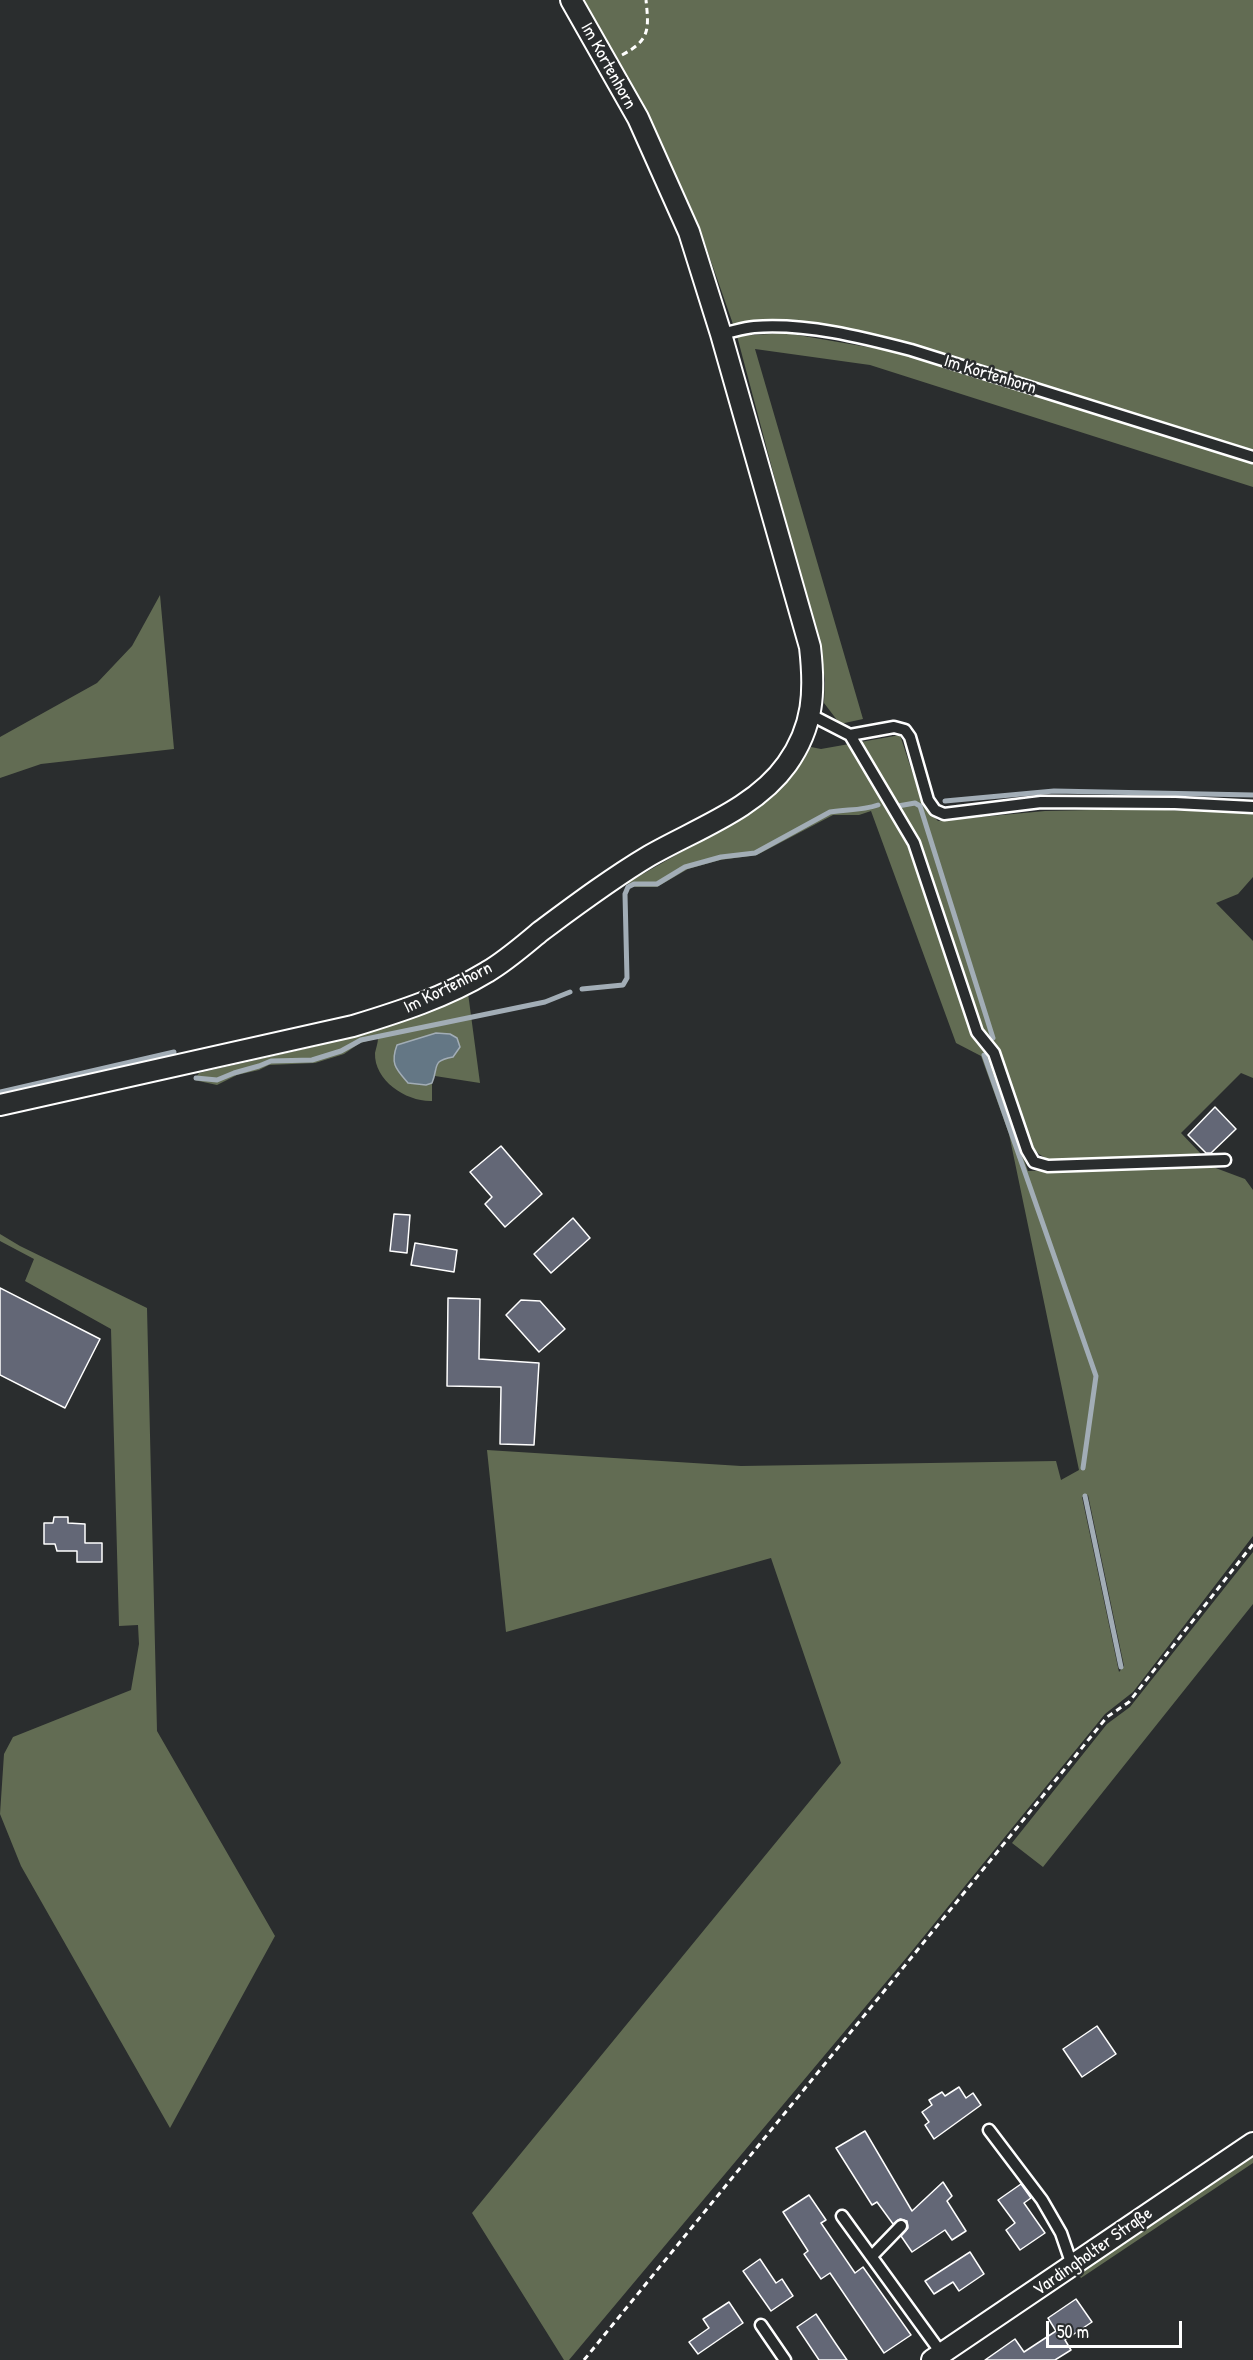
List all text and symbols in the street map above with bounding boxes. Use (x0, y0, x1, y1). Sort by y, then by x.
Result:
street label: Im Kortenhorn (575, 19, 641, 113)
street label: Im Kortenhorn (941, 351, 1039, 399)
street label: Im Kortenhorn (400, 957, 496, 1019)
street label: Vardingholter Straße (1029, 2203, 1157, 2301)
scale bar (1049, 2309, 1186, 2347)
text: 50 m (1057, 2319, 1089, 2344)

